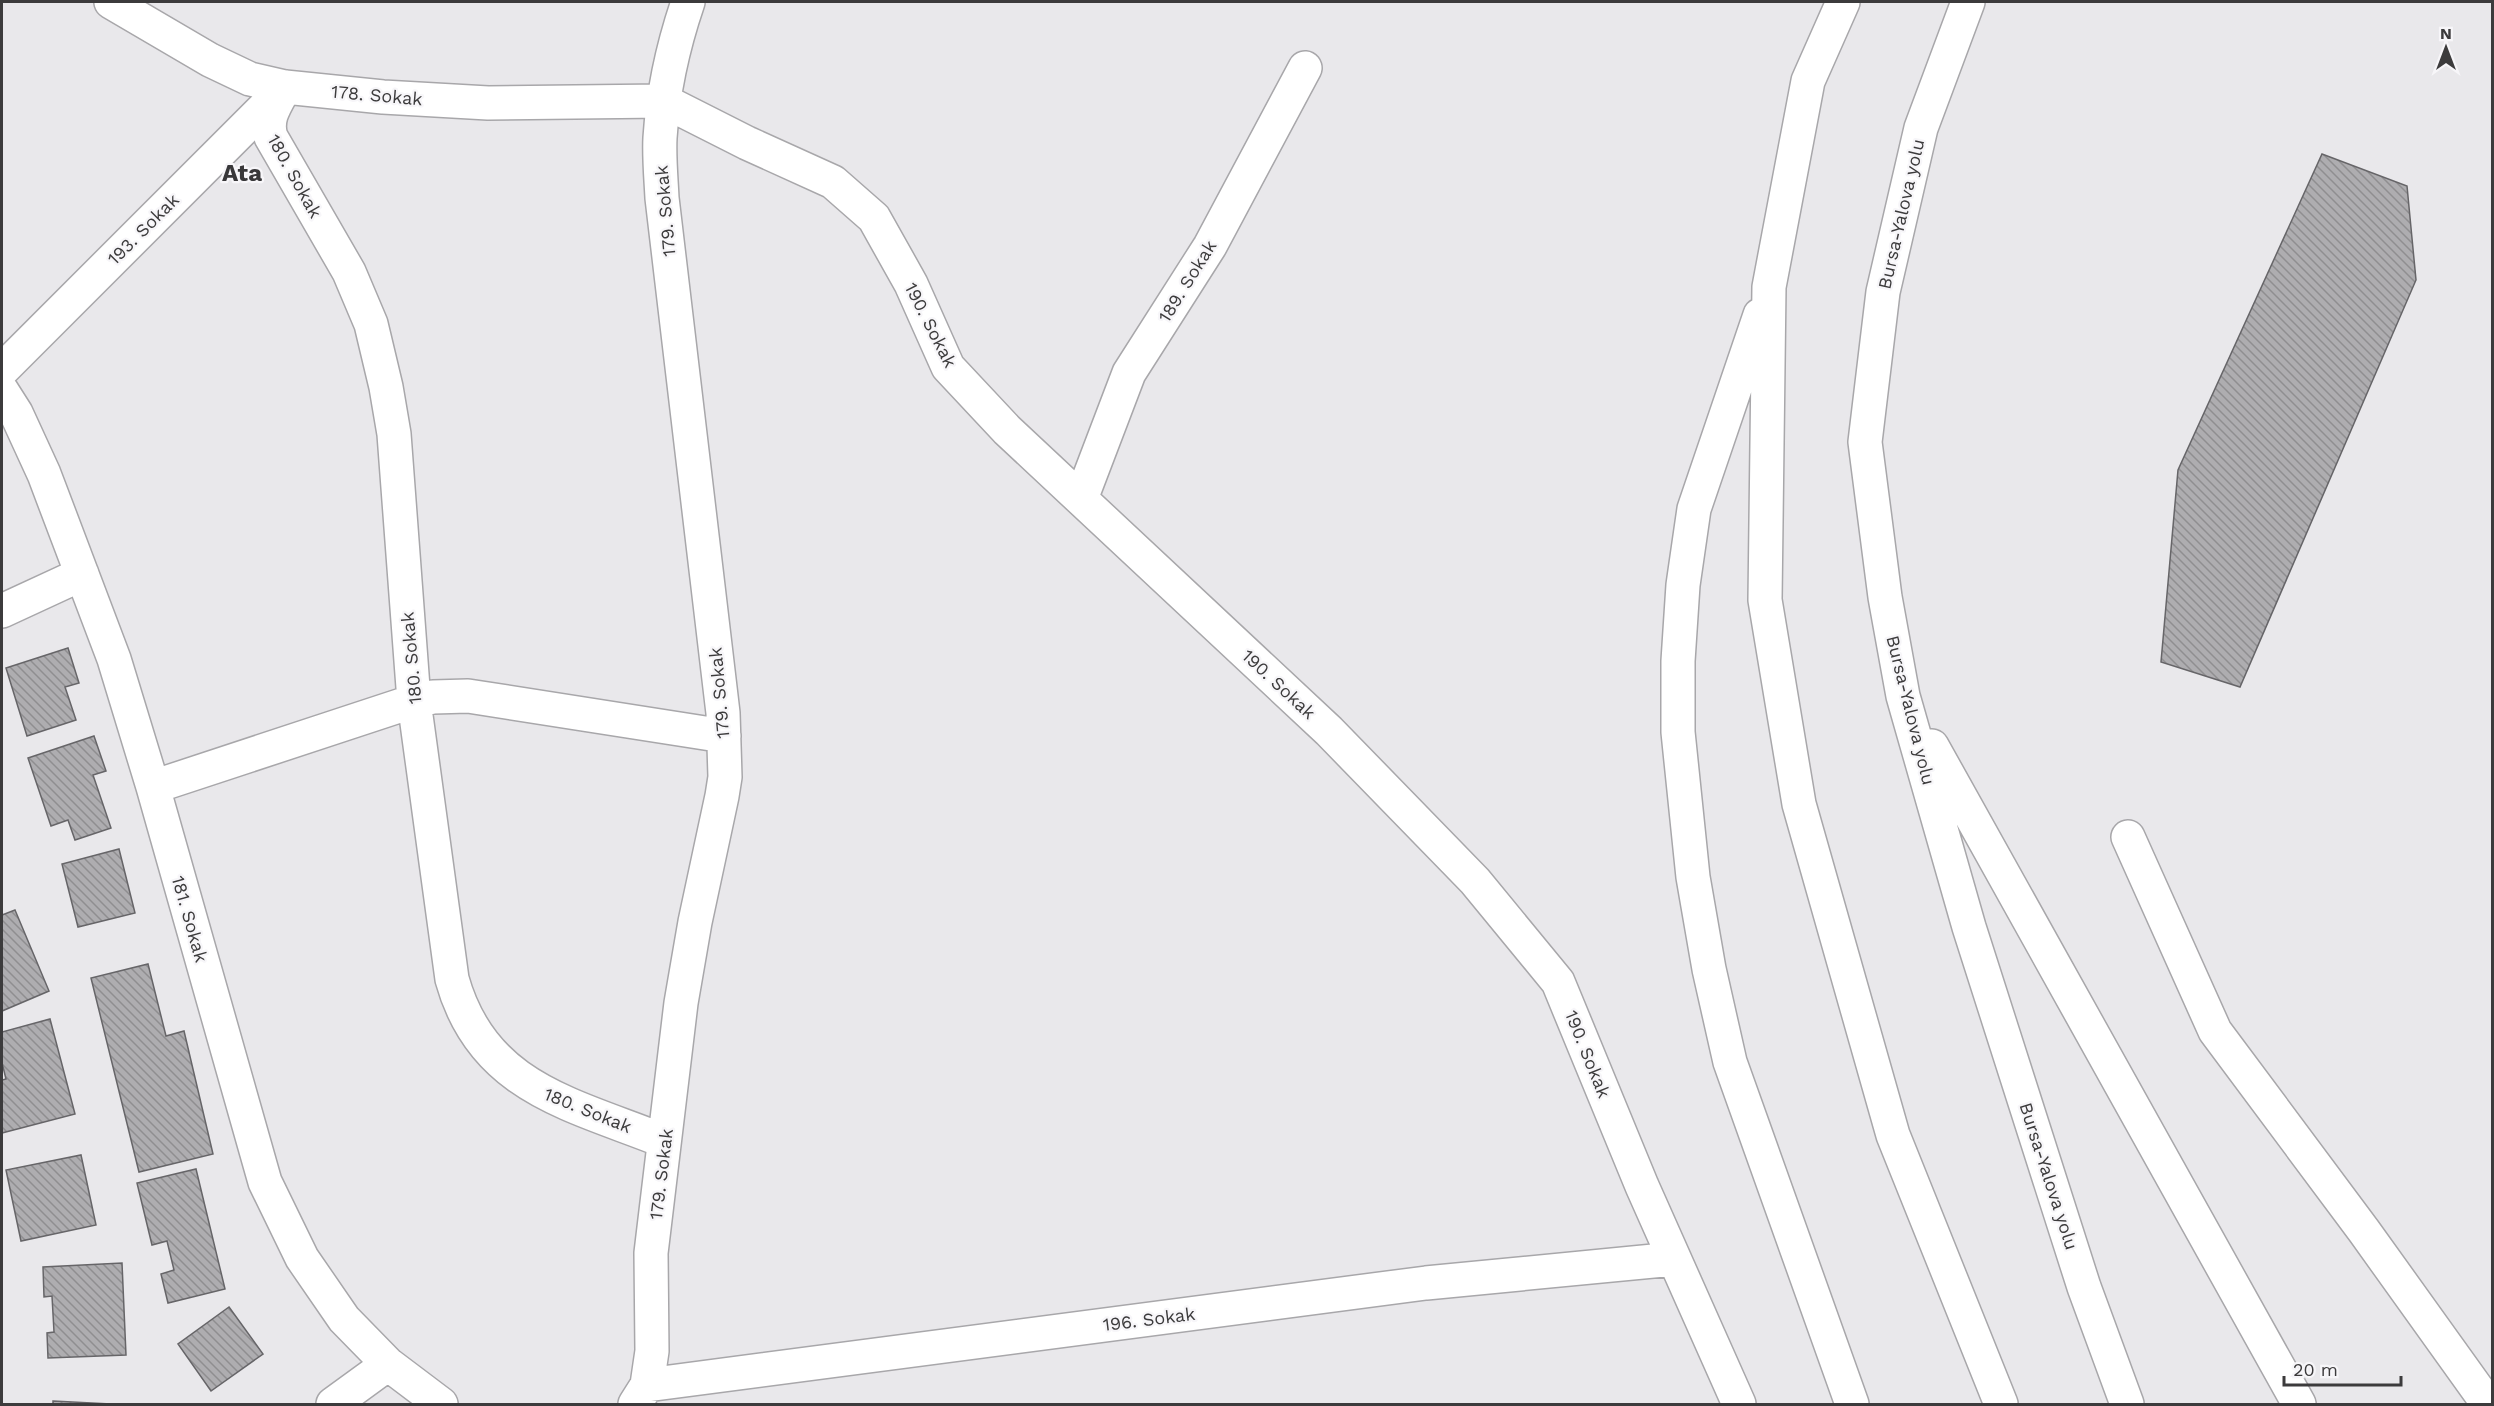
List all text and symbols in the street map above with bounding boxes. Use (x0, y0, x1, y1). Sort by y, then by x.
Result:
north arrow (2416, 18, 2476, 78)
text: N (2440, 24, 2452, 43)
street label: 178. Sokak (330, 81, 424, 109)
street label: 180. Sokak (263, 130, 327, 222)
street label: Bursa-Yalova yolu (1874, 137, 1928, 291)
district label: Ata (222, 159, 262, 187)
street label: 179. Sokak (651, 164, 679, 258)
street label: 193. Sokak (103, 189, 183, 269)
street label: 189. Sokak (1154, 236, 1220, 326)
street label: 190. Sokak (901, 279, 961, 371)
street label: 180. Sokak (397, 611, 425, 705)
street label: Bursa-Yalova yolu (1882, 633, 1940, 787)
street label: 190. Sokak (1238, 645, 1320, 723)
street label: 179. Sokak (705, 646, 733, 740)
street label: 181. Sokak (168, 873, 212, 965)
street label: 190. Sokak (1561, 1007, 1615, 1101)
street label: 180. Sokak (541, 1083, 635, 1137)
street label: Bursa-Yalova yolu (2015, 1100, 2083, 1252)
street label: 179. Sokak (645, 1127, 677, 1221)
street label: 196. Sokak (1102, 1303, 1196, 1335)
scale bar (2284, 1349, 2401, 1387)
text: 20 m (2293, 1359, 2338, 1380)

